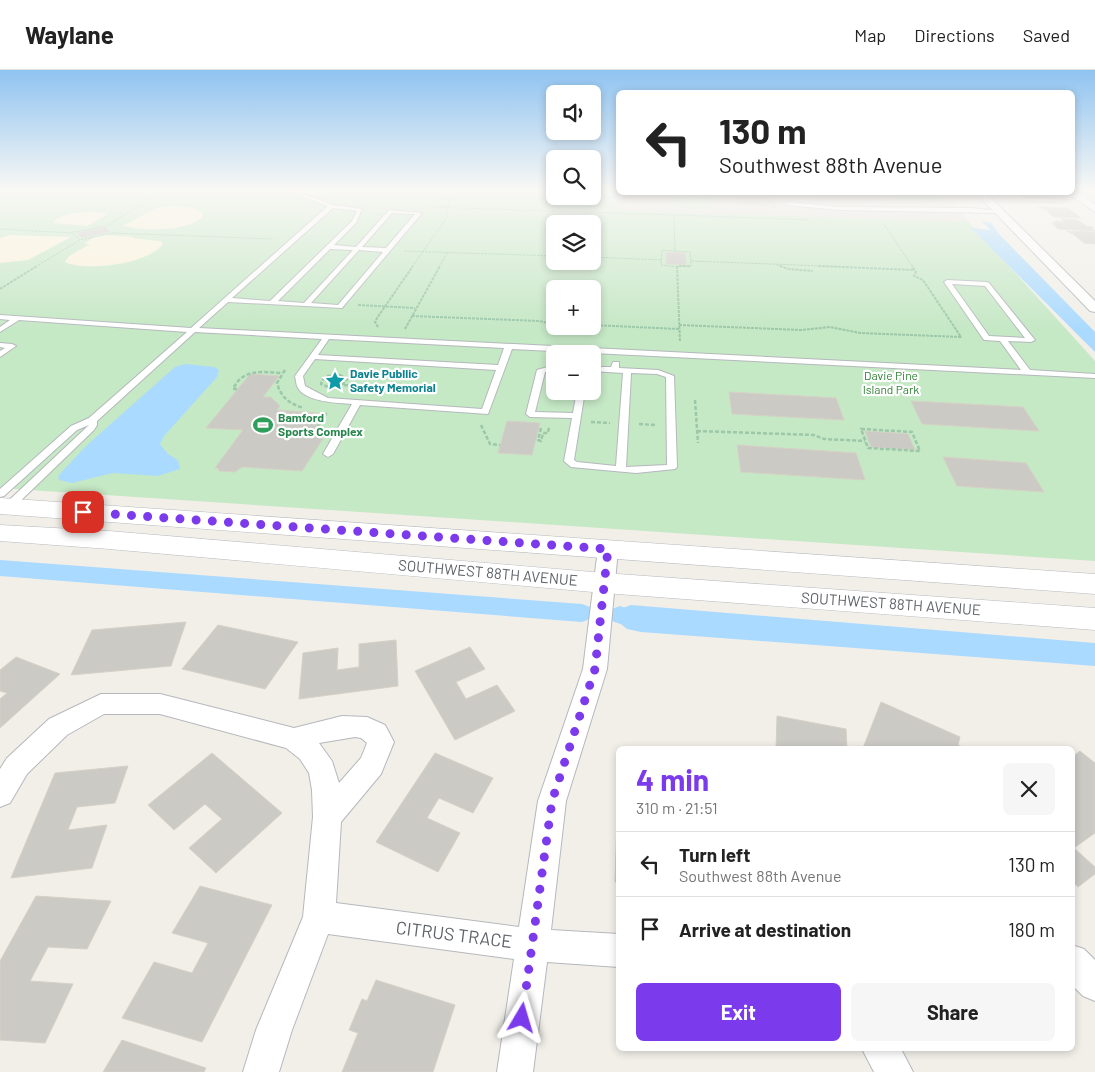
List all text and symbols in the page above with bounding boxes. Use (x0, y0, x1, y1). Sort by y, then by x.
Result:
text: Waylane (25, 20, 114, 49)
text: Map (854, 24, 886, 46)
text: Directions (914, 24, 995, 46)
text: Saved (1023, 24, 1070, 46)
map controls (546, 85, 601, 400)
button: sound (546, 85, 601, 140)
text: 130 m (719, 109, 806, 151)
icon: left (636, 110, 701, 175)
button: search (546, 150, 601, 205)
text: Southwest 88th Avenue (719, 151, 942, 177)
button: layers (546, 215, 601, 270)
button: + (546, 280, 601, 335)
button: − (546, 345, 601, 400)
place label: Davie Publlic Safety Memorial (350, 366, 436, 394)
park label: Davie Pine Island Park (863, 368, 919, 396)
place icon: Davie Publlic Safety Memorial (324, 370, 346, 392)
place label: Bamford Sports Complex (278, 410, 363, 438)
sports icon: Bamford Sports Complex (252, 414, 274, 436)
pin (62, 491, 104, 533)
icon: arrive (69, 498, 97, 526)
street label: SOUTHWEST 88TH AVENUE (398, 555, 579, 589)
street label: SOUTHWEST 88TH AVENUE (801, 588, 982, 618)
text: 4 min (636, 761, 709, 797)
button: close (1003, 763, 1055, 815)
text: 310 m · 21:51 (636, 798, 718, 817)
text: Turn left (679, 843, 750, 866)
icon: left (636, 850, 664, 878)
text: 130 m (1008, 853, 1055, 876)
text: Southwest 88th Avenue (679, 866, 841, 885)
icon: arrive (636, 915, 664, 943)
street label: CITRUS TRACE (395, 916, 514, 952)
text: Arrive at destination (679, 918, 851, 941)
text: 180 m (1008, 918, 1055, 941)
button: Exit (636, 983, 841, 1041)
button: Share (851, 983, 1055, 1041)
position arrow (495, 991, 547, 1043)

